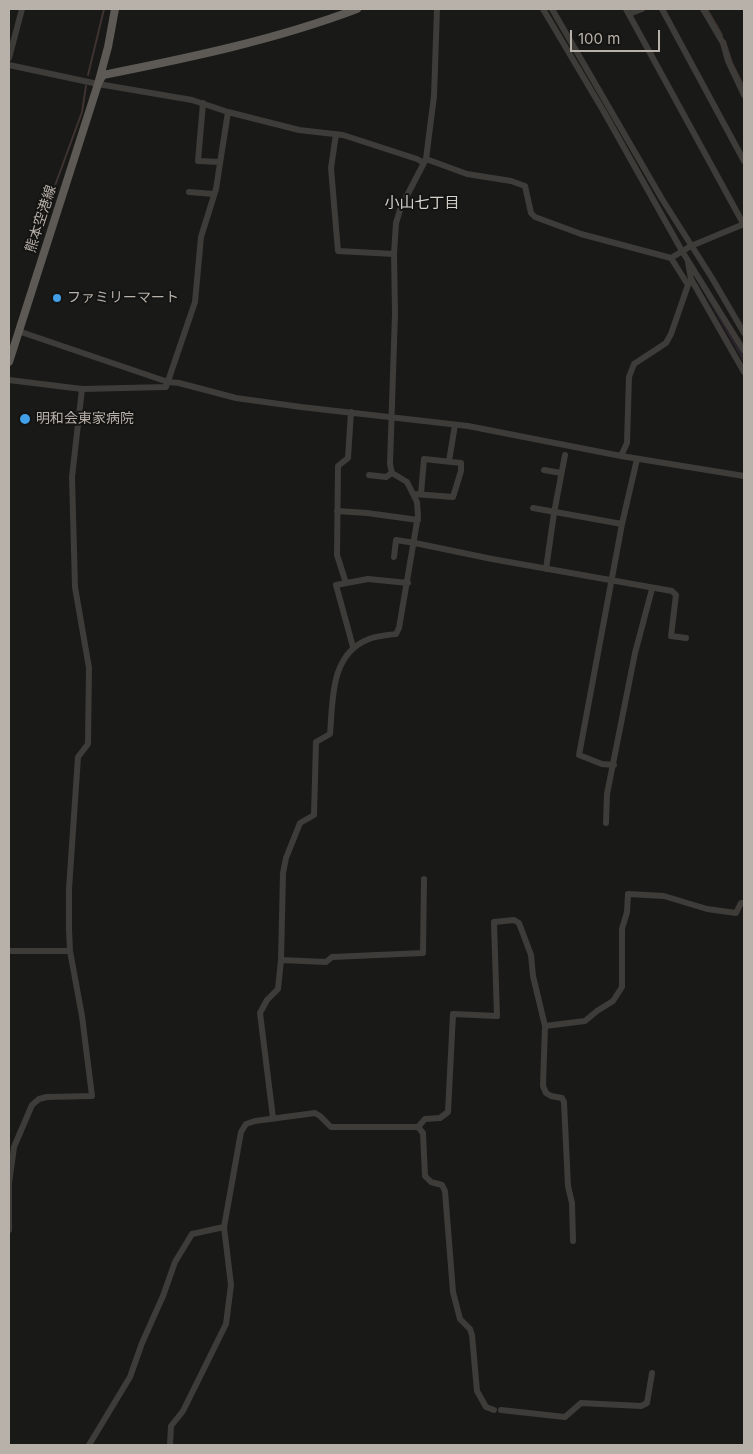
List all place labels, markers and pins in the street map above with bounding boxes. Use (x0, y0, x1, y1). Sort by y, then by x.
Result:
place label: ファミリーマート (67, 290, 179, 306)
marker: ファミリーマート (51, 292, 63, 304)
place label: 明和会東家病院 (36, 411, 134, 427)
marker: 明和会東家病院 (18, 412, 32, 426)

